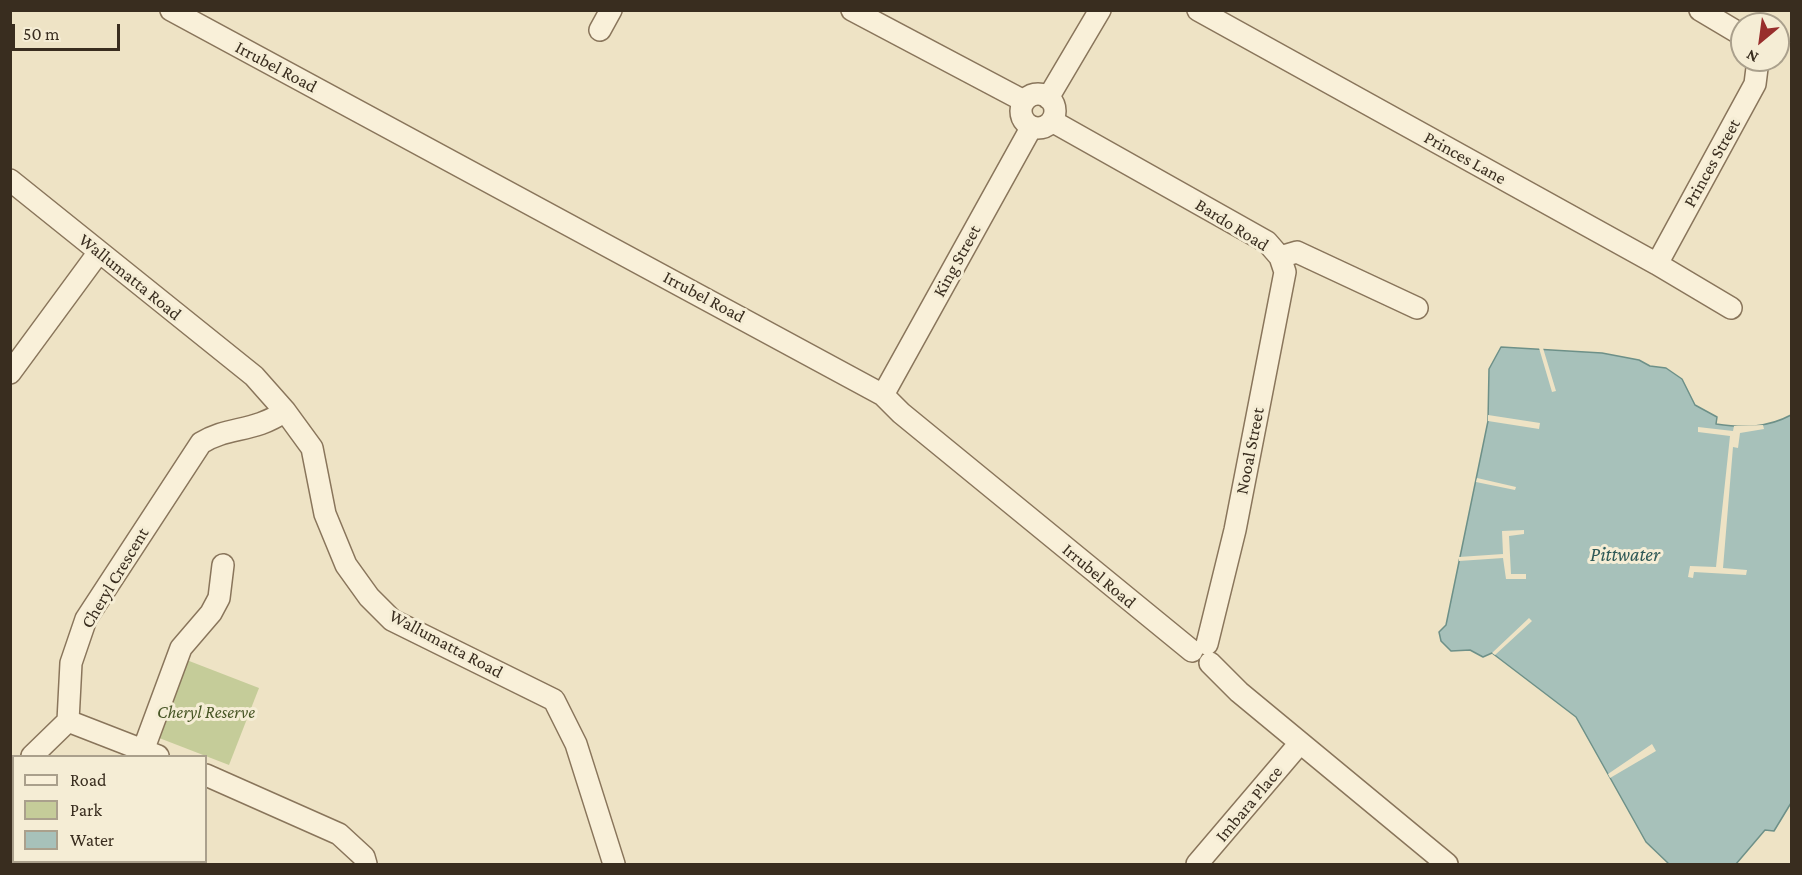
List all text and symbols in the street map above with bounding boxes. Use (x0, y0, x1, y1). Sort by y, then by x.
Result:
scale bar (15, 12, 123, 50)
north arrow (1730, 12, 1790, 72)
text: 50 m (23, 24, 60, 44)
street label: Irrubel Road (231, 36, 321, 98)
text: N (1743, 46, 1761, 67)
street label: Princes Street (1679, 115, 1745, 211)
street label: Princes Lane (1420, 127, 1510, 189)
street label: Bardo Road (1191, 194, 1273, 256)
street label: King Street (928, 221, 986, 301)
street label: Wallumatta Road (74, 229, 186, 325)
street label: Irrubel Road (659, 266, 749, 328)
street label: Nooal Street (1231, 406, 1269, 496)
street label: Cheryl Crescent (77, 524, 153, 632)
street label: Irrubel Road (1058, 539, 1140, 613)
water label: Pittwater (1590, 543, 1660, 567)
street label: Wallumatta Road (385, 605, 507, 683)
park label: Cheryl Reserve (157, 701, 255, 723)
legend (12, 755, 207, 863)
street label: Imbara Place (1211, 762, 1287, 846)
text: Road (70, 770, 107, 790)
text: Park (70, 800, 102, 820)
text: Water (70, 830, 114, 850)

